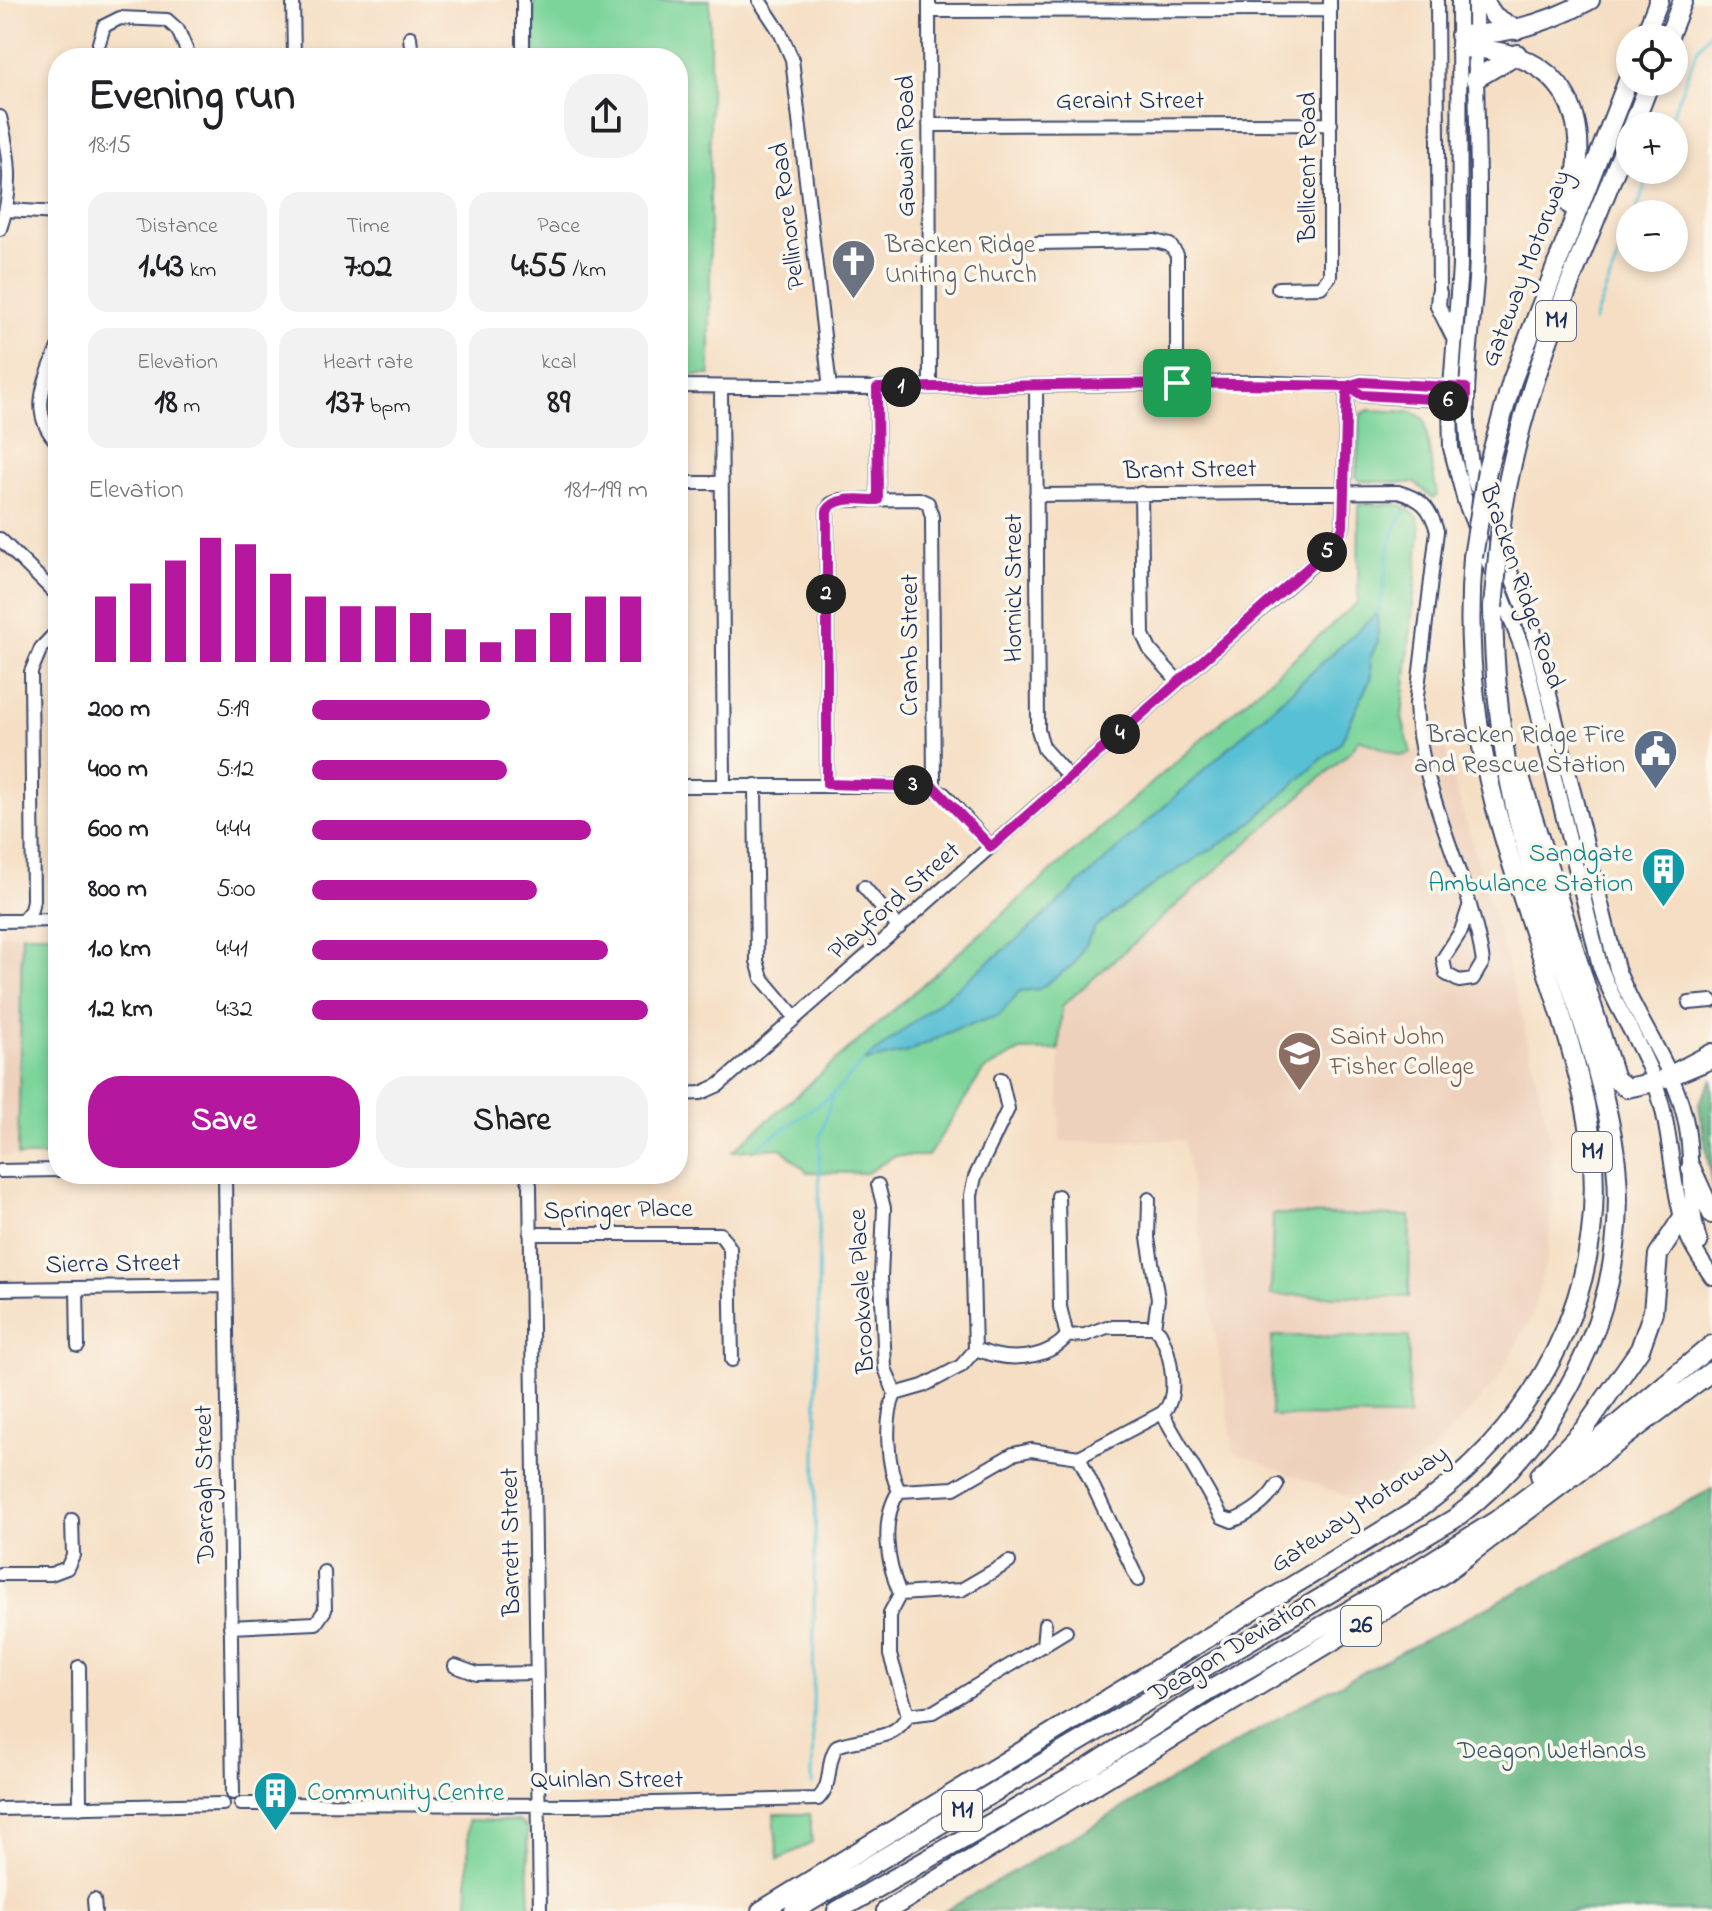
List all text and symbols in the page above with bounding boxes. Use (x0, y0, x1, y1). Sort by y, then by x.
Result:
map controls (1616, 24, 1688, 272)
button: locate (1616, 24, 1688, 96)
text: Evening run (88, 65, 295, 129)
button: share (564, 74, 648, 158)
street label: Gawain Road (888, 75, 926, 217)
street label: Geraint Street (1056, 83, 1204, 121)
street label: Bellicent Road (1290, 91, 1328, 243)
button: + (1616, 112, 1688, 184)
text: 18:15 (88, 127, 131, 165)
street label: Pellinore Road (761, 140, 817, 292)
street label: Gateway Motorway (1472, 165, 1582, 373)
button: − (1616, 200, 1688, 272)
text: Distance (137, 211, 218, 243)
text: Time (346, 211, 390, 243)
text: Pace (537, 211, 580, 243)
place label: Bracken Ridge Uniting Church (884, 227, 1037, 295)
church icon: Bracken Ridge Uniting Church (830, 237, 878, 300)
text: 1.43 (138, 243, 184, 293)
text: 7:02 (344, 243, 392, 293)
text: 4:55 (511, 243, 567, 293)
text: km (184, 255, 216, 287)
text: /km (567, 255, 606, 287)
road number: M1 (1536, 301, 1576, 341)
text: Elevation (137, 347, 218, 379)
text: Heart rate (323, 347, 413, 379)
text: kcal (541, 347, 576, 379)
pin (1143, 349, 1211, 417)
icon: arrive (1155, 361, 1199, 405)
pin: 1 (881, 367, 921, 407)
text: 1 (898, 371, 905, 403)
text: 18 (154, 379, 178, 429)
text: 137 (325, 379, 364, 429)
text: 89 (547, 379, 570, 429)
pin: 6 (1428, 381, 1468, 421)
text: 6 (1443, 385, 1453, 417)
text: m (178, 391, 200, 423)
text: bpm (364, 391, 411, 423)
street label: Brant Street (1122, 451, 1257, 491)
text: Elevation (88, 472, 184, 510)
text: 181–199 m (564, 472, 648, 510)
street label: Bracken Ridge Road (1468, 479, 1574, 695)
street label: Hornick Street (996, 513, 1034, 663)
pin: 5 (1307, 532, 1347, 572)
text: 5 (1321, 536, 1333, 568)
pin: 2 (806, 574, 846, 614)
street label: Cramb Street (892, 574, 930, 716)
text: 2 (821, 578, 831, 610)
text: 200 m (88, 691, 150, 729)
text: 5:19 (216, 691, 249, 729)
pin: 4 (1100, 714, 1140, 754)
place label: Bracken Ridge Fire and Rescue Station (1414, 717, 1625, 785)
text: 4 (1115, 718, 1125, 750)
public building icon: Bracken Ridge Fire and Rescue Station (1632, 727, 1680, 790)
text: 400 m (88, 751, 148, 789)
text: 5:12 (216, 751, 254, 789)
pin: 3 (893, 765, 933, 805)
text: 3 (908, 769, 918, 801)
text: 600 m (88, 811, 149, 849)
text: 4:44 (216, 811, 250, 849)
street label: Playford Street (820, 833, 970, 970)
place label: Sandgate Ambulance Station (1428, 836, 1633, 904)
building icon: Sandgate Ambulance Station (1640, 846, 1688, 909)
text: 800 m (88, 871, 147, 909)
text: 5:00 (216, 871, 256, 909)
text: 1.0 km (88, 931, 151, 969)
text: 4:41 (216, 931, 248, 969)
text: 1.2 km (88, 991, 153, 1029)
text: 4:32 (216, 991, 253, 1029)
place label: Saint John Fisher College (1329, 1019, 1474, 1087)
school or university icon: Saint John Fisher College (1275, 1029, 1323, 1092)
button: Save (88, 1076, 360, 1168)
button: Share (376, 1076, 648, 1168)
road number: M1 (1572, 1132, 1612, 1172)
street label: Springer Place (543, 1191, 693, 1231)
street label: Brookvale Place (840, 1207, 886, 1375)
street label: Sierra Street (45, 1245, 181, 1285)
street label: Darragh Street (186, 1404, 226, 1564)
street label: Gateway Motorway (1263, 1436, 1457, 1584)
street label: Barrett Street (492, 1467, 532, 1618)
street label: Deagon Deviation (1142, 1584, 1324, 1714)
road number: 26 (1341, 1606, 1381, 1646)
park label: Deagon Wetlands (1457, 1733, 1646, 1771)
street label: Quinlan Street (531, 1762, 683, 1800)
building icon: Community Centre (252, 1770, 300, 1833)
place label: Community Centre (307, 1775, 505, 1813)
road number: M1 (942, 1791, 982, 1831)

